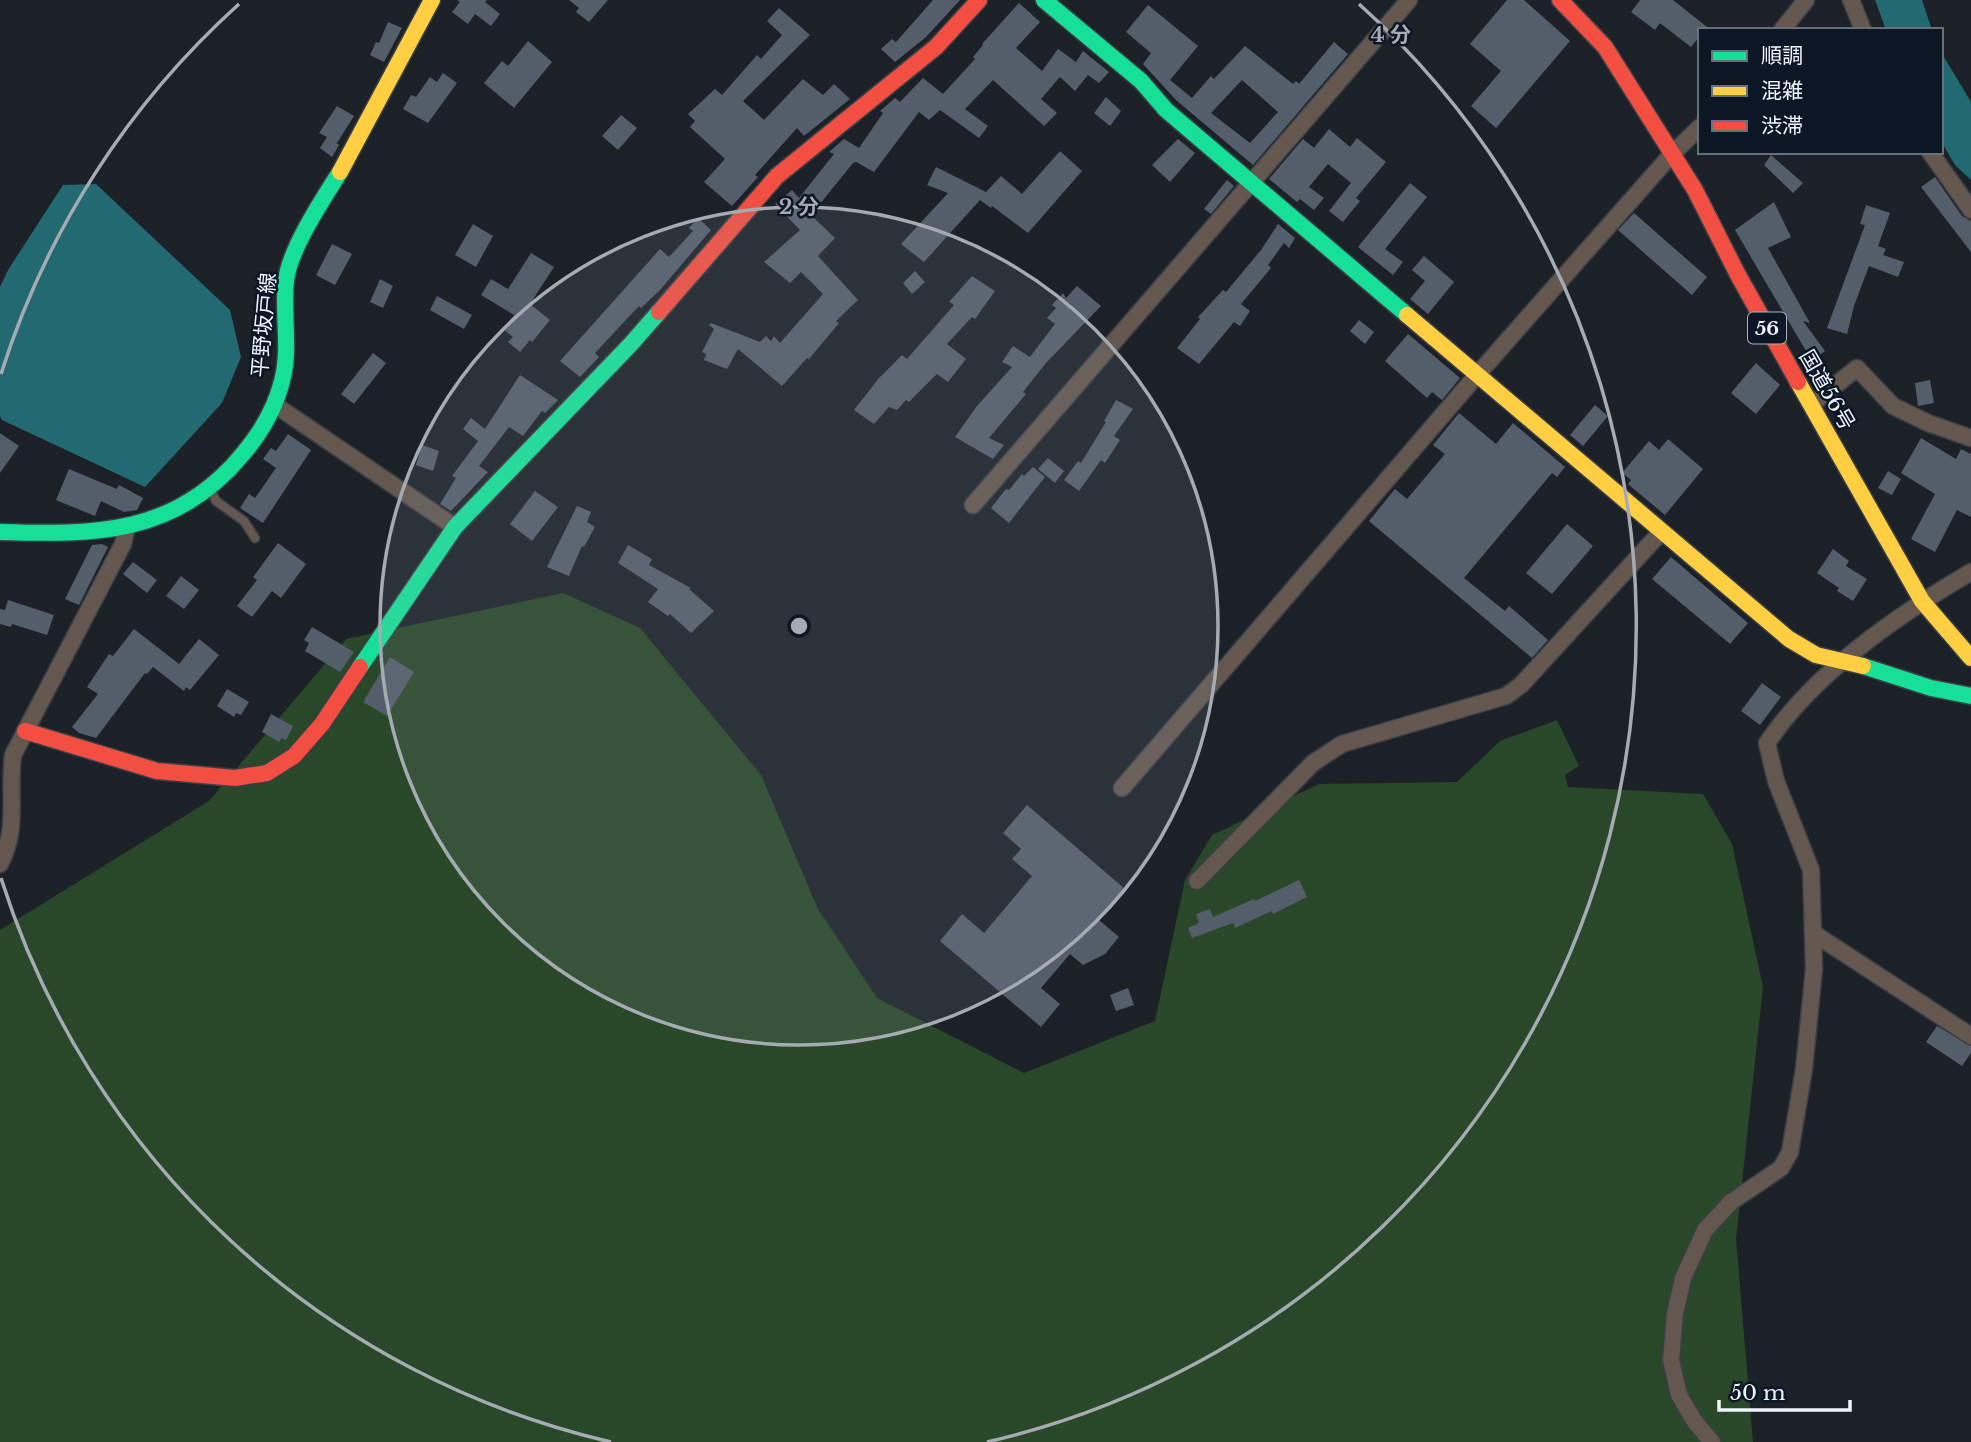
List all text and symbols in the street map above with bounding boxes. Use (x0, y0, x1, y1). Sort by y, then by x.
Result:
text: 4 分 (1371, 22, 1411, 48)
legend (1698, 28, 1943, 154)
text: 順調 (1761, 43, 1803, 69)
text: 混雑 (1761, 78, 1803, 104)
text: 渋滞 (1761, 113, 1803, 139)
text: 2 分 (779, 194, 819, 220)
street label: 平野坂戸線 (246, 272, 282, 378)
road number: 56 (1748, 312, 1786, 344)
street label: 国道56号 (1794, 345, 1860, 435)
centre of rings (787, 614, 811, 638)
scale bar (1719, 1368, 1850, 1412)
text: 50 m (1730, 1380, 1786, 1406)

